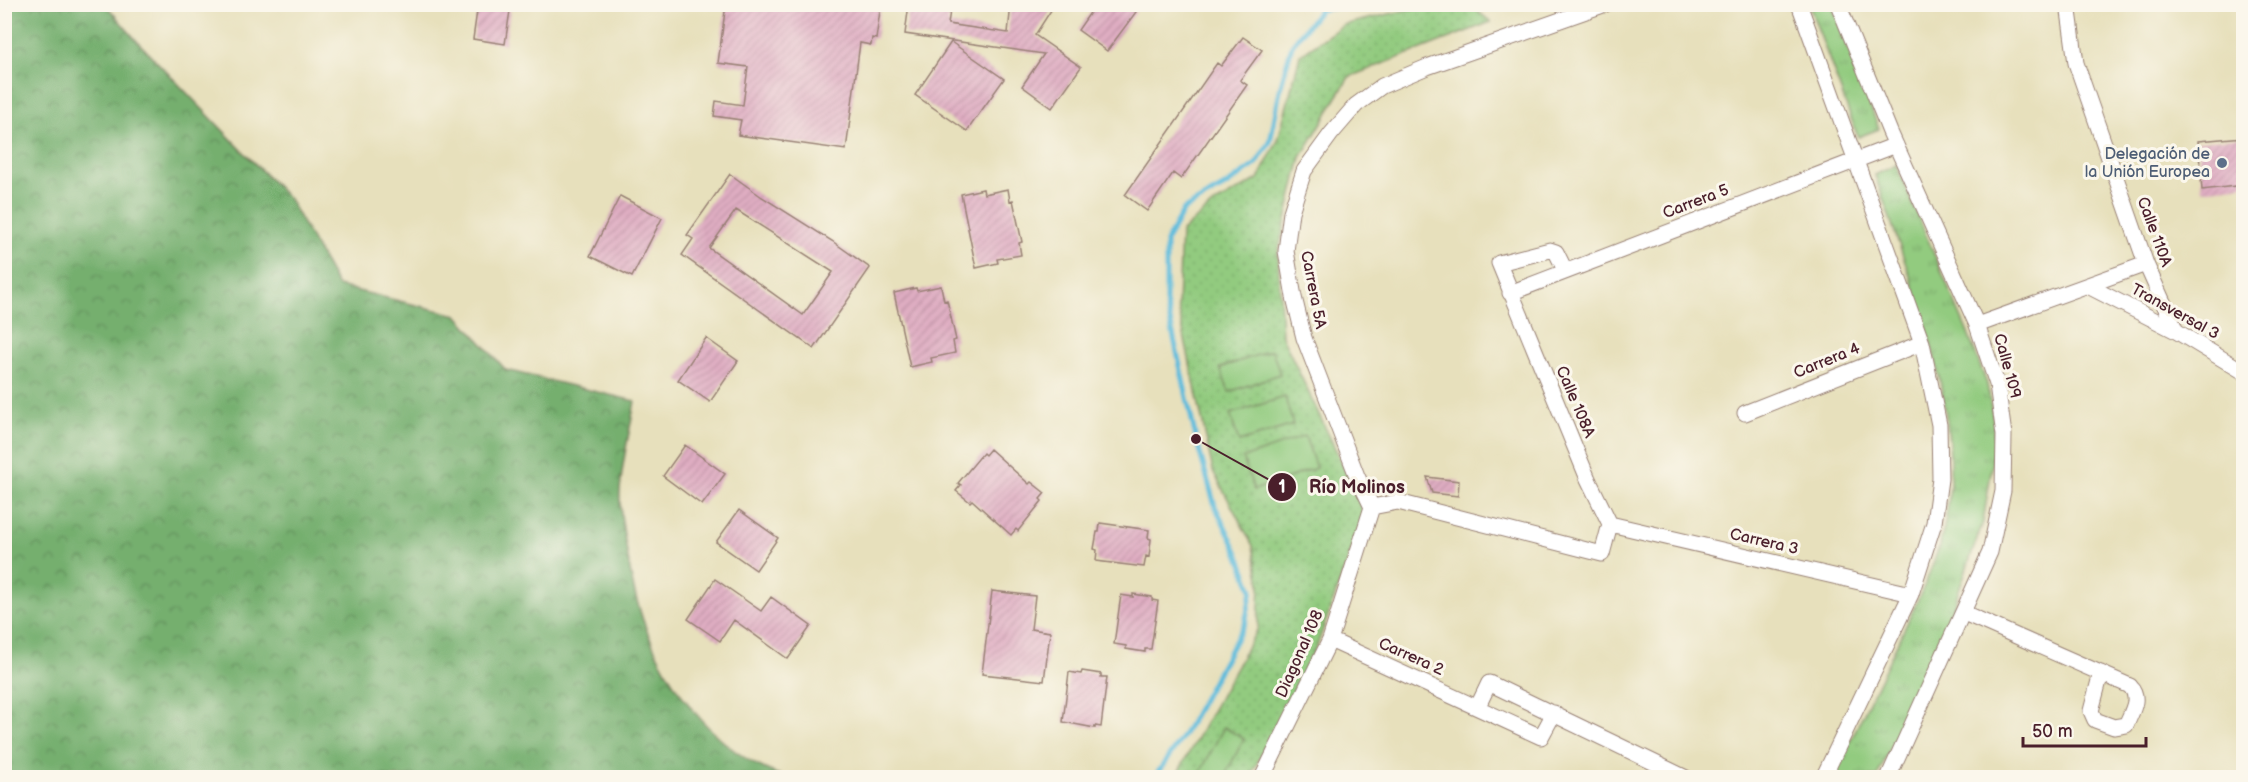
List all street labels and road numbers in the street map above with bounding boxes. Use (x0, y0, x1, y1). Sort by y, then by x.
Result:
street label: Carrera 5 (1660, 181, 1732, 223)
street label: Calle 110A (2133, 195, 2175, 270)
street label: Carrera 5A (1296, 249, 1330, 331)
street label: Transversal 3 (2128, 280, 2222, 344)
street label: Calle 109 (1989, 332, 2025, 400)
street label: Carrera 4 (1791, 339, 1863, 383)
street label: Calle 108A (1551, 363, 1599, 441)
street label: Carrera 3 (1728, 525, 1800, 559)
street label: Diagonal 108 (1272, 607, 1328, 701)
street label: Carrera 2 (1375, 634, 1447, 680)

